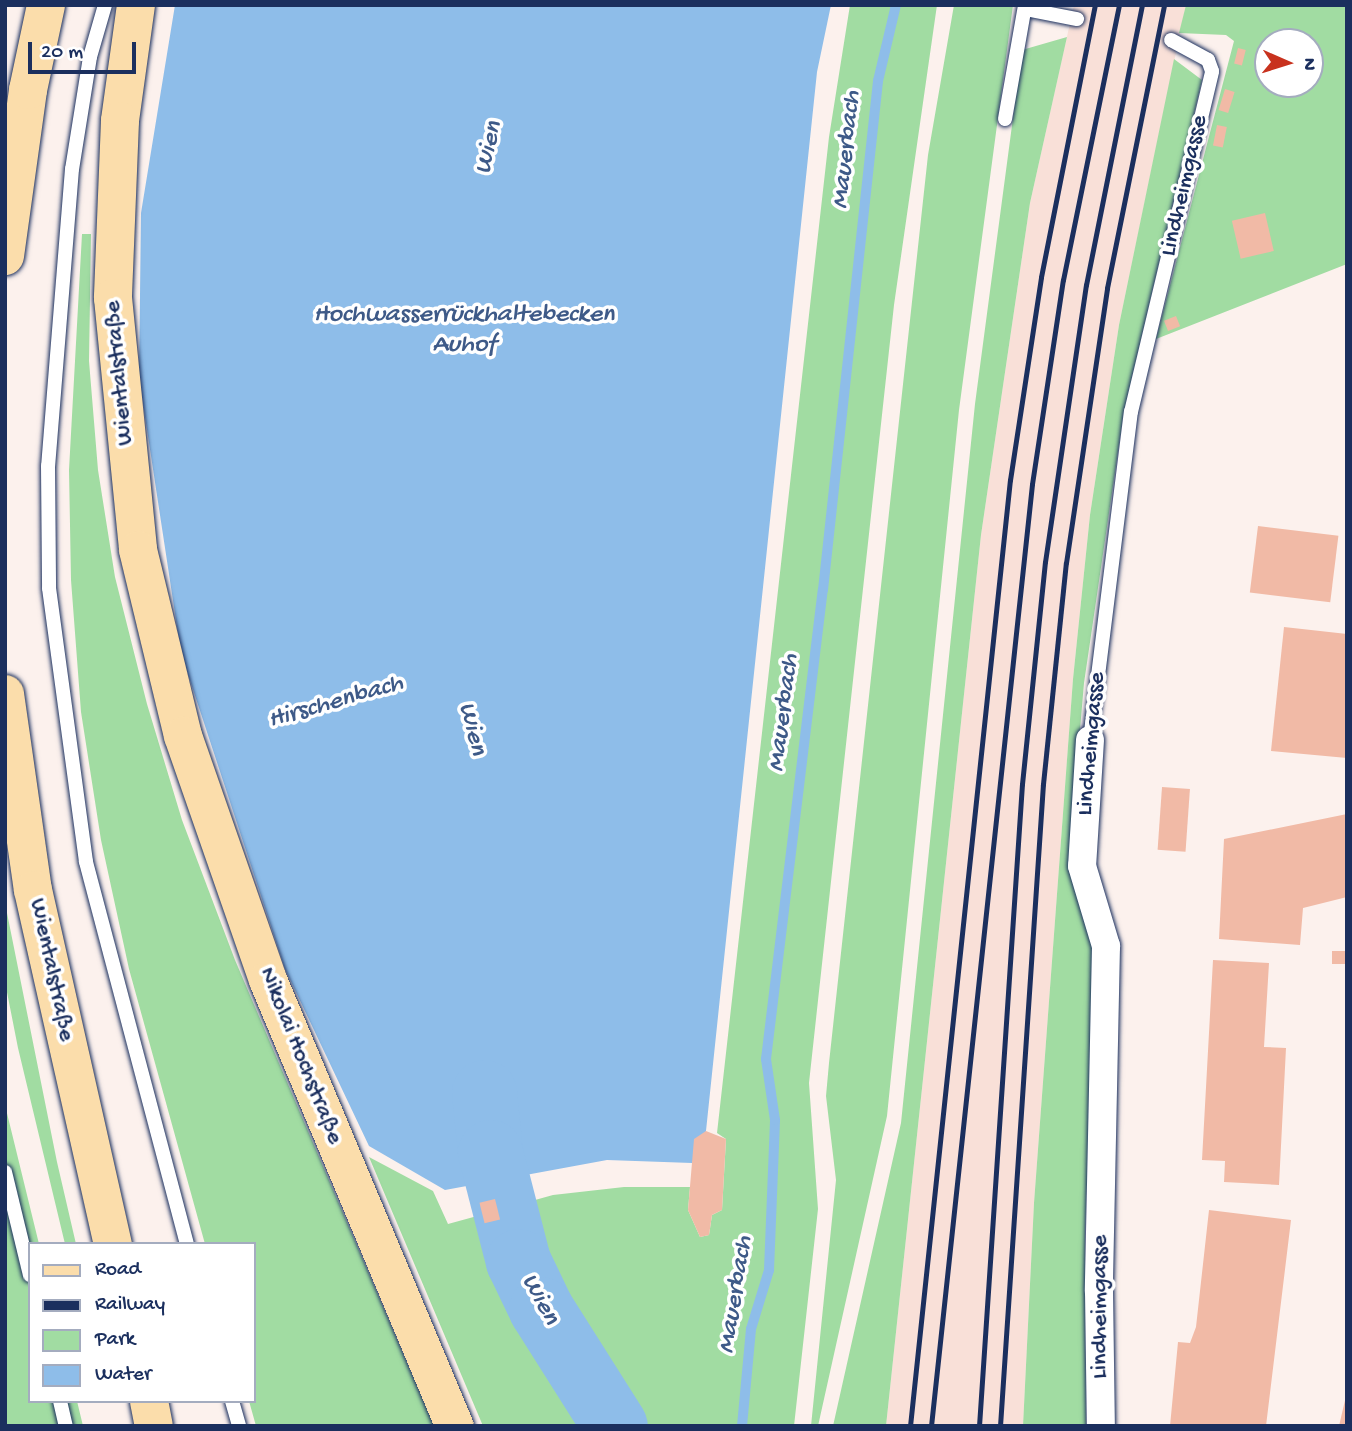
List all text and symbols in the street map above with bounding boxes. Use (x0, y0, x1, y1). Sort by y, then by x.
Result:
scale bar (32, 28, 140, 72)
north arrow (1254, 28, 1324, 98)
text: 20 m (41, 41, 83, 66)
text: N (1297, 57, 1320, 71)
water label: Mauerbach (826, 90, 870, 210)
street label: Lindheimgasse (1155, 113, 1215, 259)
water label: Wien (469, 118, 511, 178)
street label: Wientalstraße (99, 299, 141, 447)
water label: Hochwasserrückhaltebecken Auhof (314, 300, 614, 362)
water label: Mauerbach (762, 652, 808, 774)
water label: Hirschenbach (265, 669, 407, 737)
street label: Lindheimgasse (1071, 671, 1113, 817)
water label: Wien (449, 699, 493, 759)
street label: Wientalstraße (22, 896, 80, 1044)
street label: Nikolai Hochstraße (251, 963, 349, 1149)
water label: Mauerbach (712, 1234, 762, 1356)
street label: Lindheimgasse (1087, 1235, 1115, 1379)
legend (28, 1242, 256, 1403)
text: Road (95, 1258, 141, 1283)
water label: Wien (513, 1269, 565, 1331)
text: Railway (95, 1293, 165, 1318)
text: Park (95, 1328, 135, 1353)
text: Water (95, 1363, 151, 1388)

